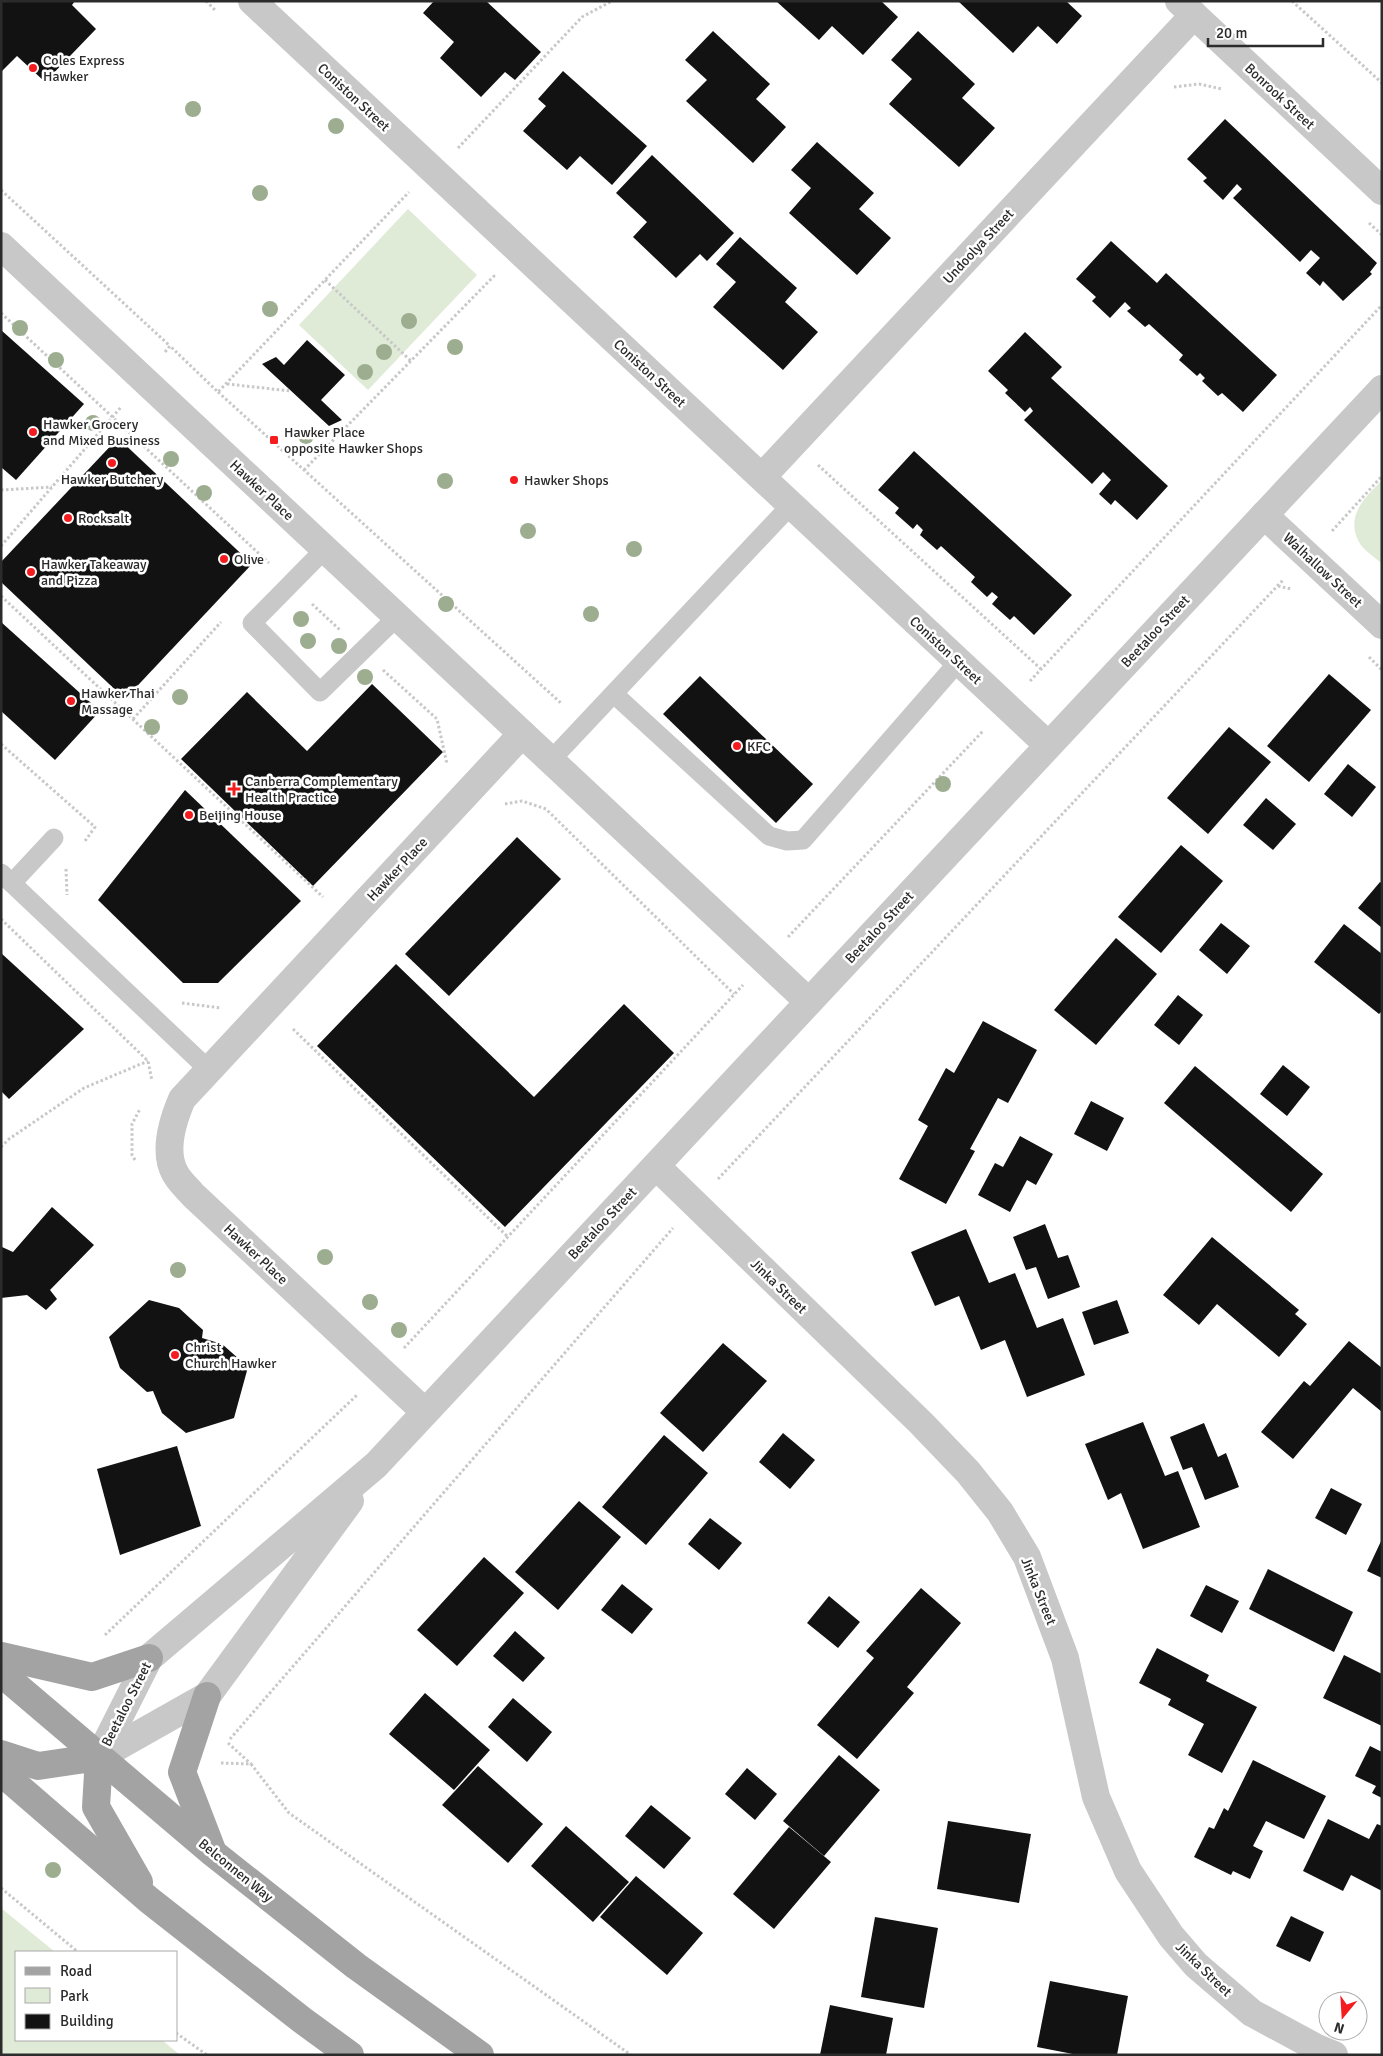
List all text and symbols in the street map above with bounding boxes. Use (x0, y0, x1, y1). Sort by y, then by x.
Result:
scale bar (1208, 15, 1323, 47)
text: 20 m (1216, 24, 1247, 42)
place label: Coles Express Hawker (43, 52, 125, 85)
street label: Coniston Street (314, 60, 393, 135)
street label: Bonrook Street (1241, 60, 1318, 133)
marker: Coles Express Hawker (27, 62, 39, 74)
street label: Undoolya Street (939, 205, 1017, 287)
street label: Coniston Street (610, 336, 689, 411)
place label: Hawker Grocery and Mixed Business (43, 416, 160, 449)
place label: Hawker Place opposite Hawker Shops (284, 424, 423, 457)
marker: Hawker Grocery and Mixed Business (27, 426, 39, 438)
marker: Hawker Place opposite Hawker Shops (268, 434, 280, 446)
street label: Hawker Place (226, 456, 297, 524)
marker: Hawker Butchery (106, 457, 118, 469)
place label: Hawker Butchery (61, 471, 164, 488)
place label: Hawker Shops (524, 472, 609, 489)
marker: Hawker Shops (508, 474, 520, 486)
place label: Rocksalt (78, 510, 129, 527)
marker: Rocksalt (62, 512, 74, 524)
street label: Walhallow Street (1280, 529, 1366, 611)
place label: Olive (234, 551, 264, 568)
marker: Olive (218, 553, 230, 565)
place label: Hawker Takeaway and Pizza (41, 556, 147, 589)
marker: Hawker Takeaway and Pizza (25, 566, 37, 578)
street label: Beetaloo Street (1118, 592, 1193, 671)
street label: Coniston Street (906, 613, 985, 688)
place label: Hawker Thai Massage (81, 685, 155, 718)
marker: Hawker Thai Massage (65, 695, 77, 707)
place label: KFC (747, 738, 771, 755)
marker: KFC (731, 740, 743, 752)
place label: Canberra Complementary Health Practice (245, 773, 398, 806)
marker: Canberra Complementary Health Practice (227, 782, 241, 796)
place label: Beijing House (199, 807, 282, 824)
marker: Beijing House (183, 809, 195, 821)
street label: Hawker Place (363, 834, 431, 905)
street label: Beetaloo Street (842, 888, 917, 967)
street label: Beetaloo Street (565, 1184, 640, 1263)
street label: Hawker Place (220, 1220, 291, 1288)
street label: Jinka Street (747, 1255, 810, 1317)
place label: Christ Church Hawker (185, 1339, 277, 1372)
marker: Christ Church Hawker (169, 1349, 181, 1361)
street label: Jinka Street (1017, 1555, 1060, 1628)
street label: Beetaloo Street (98, 1659, 155, 1749)
street label: Belconnen Way (195, 1835, 277, 1906)
street label: Jinka Street (1172, 1938, 1235, 2000)
legend (15, 1951, 178, 2041)
text: Road (60, 1962, 92, 1980)
text: Park (60, 1987, 89, 2005)
north arrow (1318, 1991, 1368, 2041)
text: Building (60, 2012, 114, 2030)
text: N (1332, 2018, 1346, 2037)

